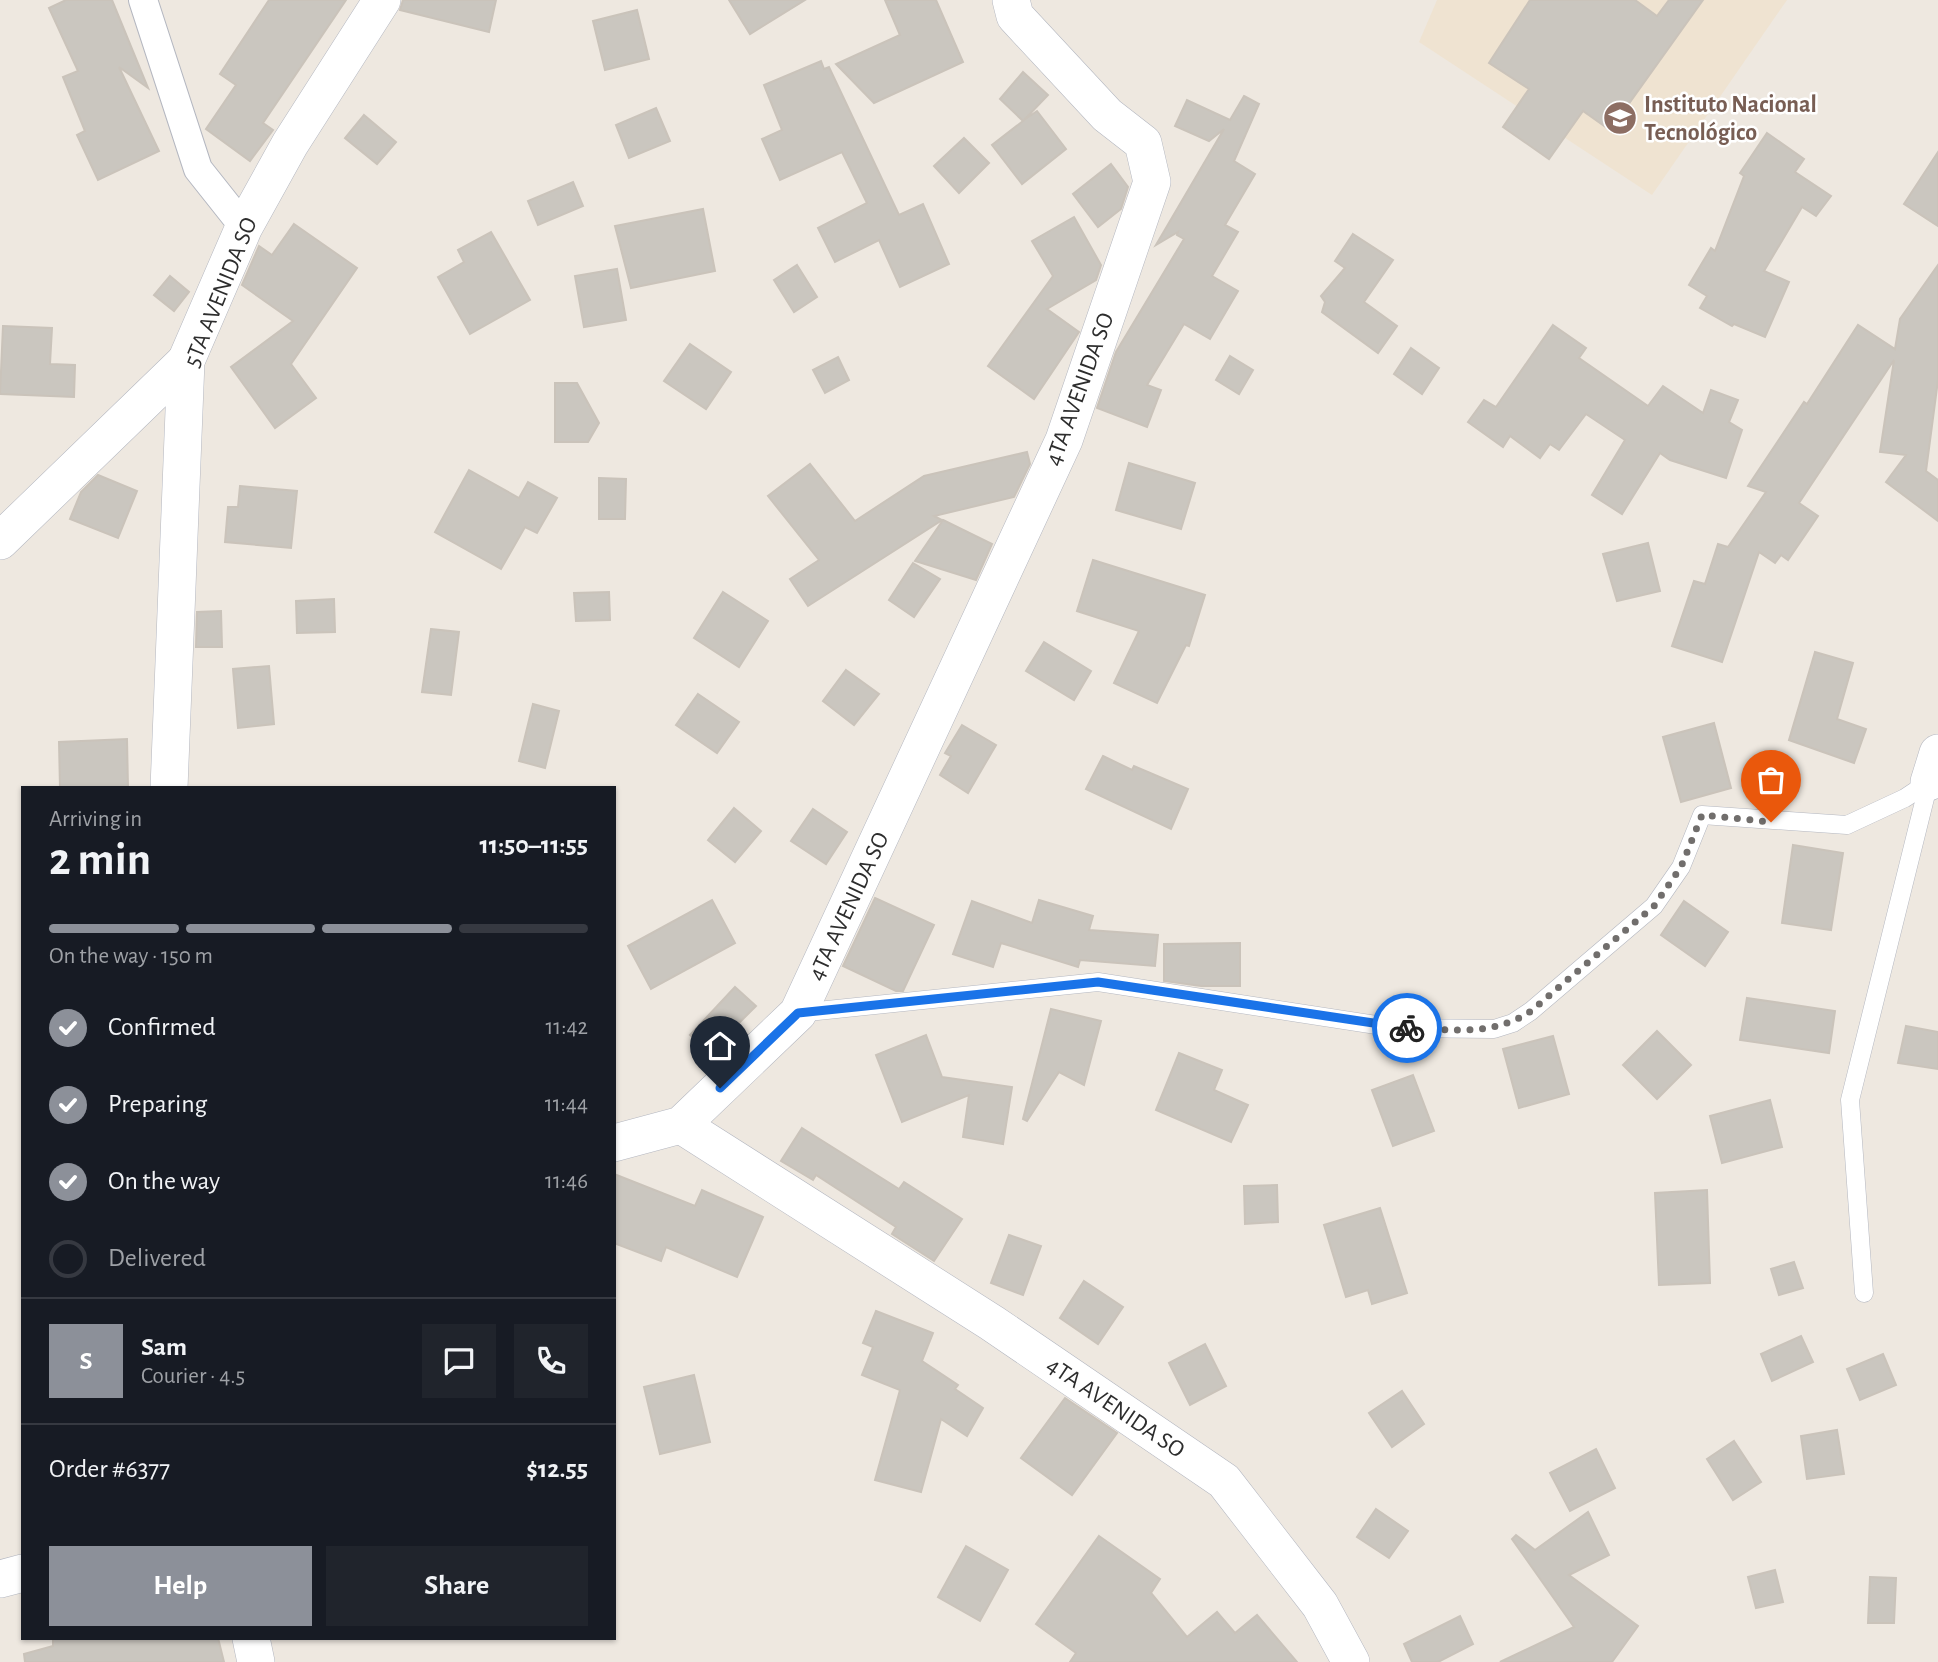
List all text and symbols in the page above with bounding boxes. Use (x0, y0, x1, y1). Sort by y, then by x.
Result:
place label: Instituto Nacional Tecnológico (1644, 93, 1817, 145)
school or university icon: Instituto Nacional Tecnológico (1601, 99, 1639, 137)
street label: 5TA AVENIDA SO (180, 214, 262, 371)
street label: 4TA AVENIDA SO (1041, 310, 1119, 469)
pin (1741, 750, 1801, 822)
icon: bag (1752, 761, 1790, 799)
text: Arriving in (49, 808, 142, 831)
street label: 4TA AVENIDA SO (804, 829, 894, 984)
text: 11:50–11:55 (479, 832, 588, 858)
text: 2 min (49, 837, 151, 883)
text: On the way · 150 m (49, 945, 213, 968)
courier (1372, 993, 1442, 1063)
icon: check (49, 1009, 87, 1047)
icon: bike (1388, 1009, 1426, 1047)
text: Confirmed (108, 1014, 216, 1040)
text: 11:42 (545, 1016, 588, 1039)
pin (690, 1016, 750, 1088)
icon: home (701, 1027, 739, 1065)
icon: check (49, 1086, 87, 1124)
text: Preparing (108, 1091, 207, 1117)
text: 11:44 (545, 1093, 588, 1116)
icon: check (49, 1163, 87, 1201)
text: On the way (108, 1168, 220, 1194)
text: 11:46 (545, 1170, 588, 1193)
text: Delivered (108, 1245, 206, 1271)
button: chat (422, 1324, 496, 1398)
button: phone (514, 1324, 588, 1398)
text: Sam (141, 1334, 187, 1360)
text: S (80, 1348, 92, 1374)
street label: 4TA AVENIDA SO (1042, 1353, 1189, 1463)
text: Courier · 4.5 (141, 1365, 245, 1388)
text: Order #6377 (49, 1456, 170, 1482)
text: $12.55 (526, 1456, 588, 1482)
button: Help (49, 1546, 312, 1626)
button: Share (326, 1546, 588, 1626)

